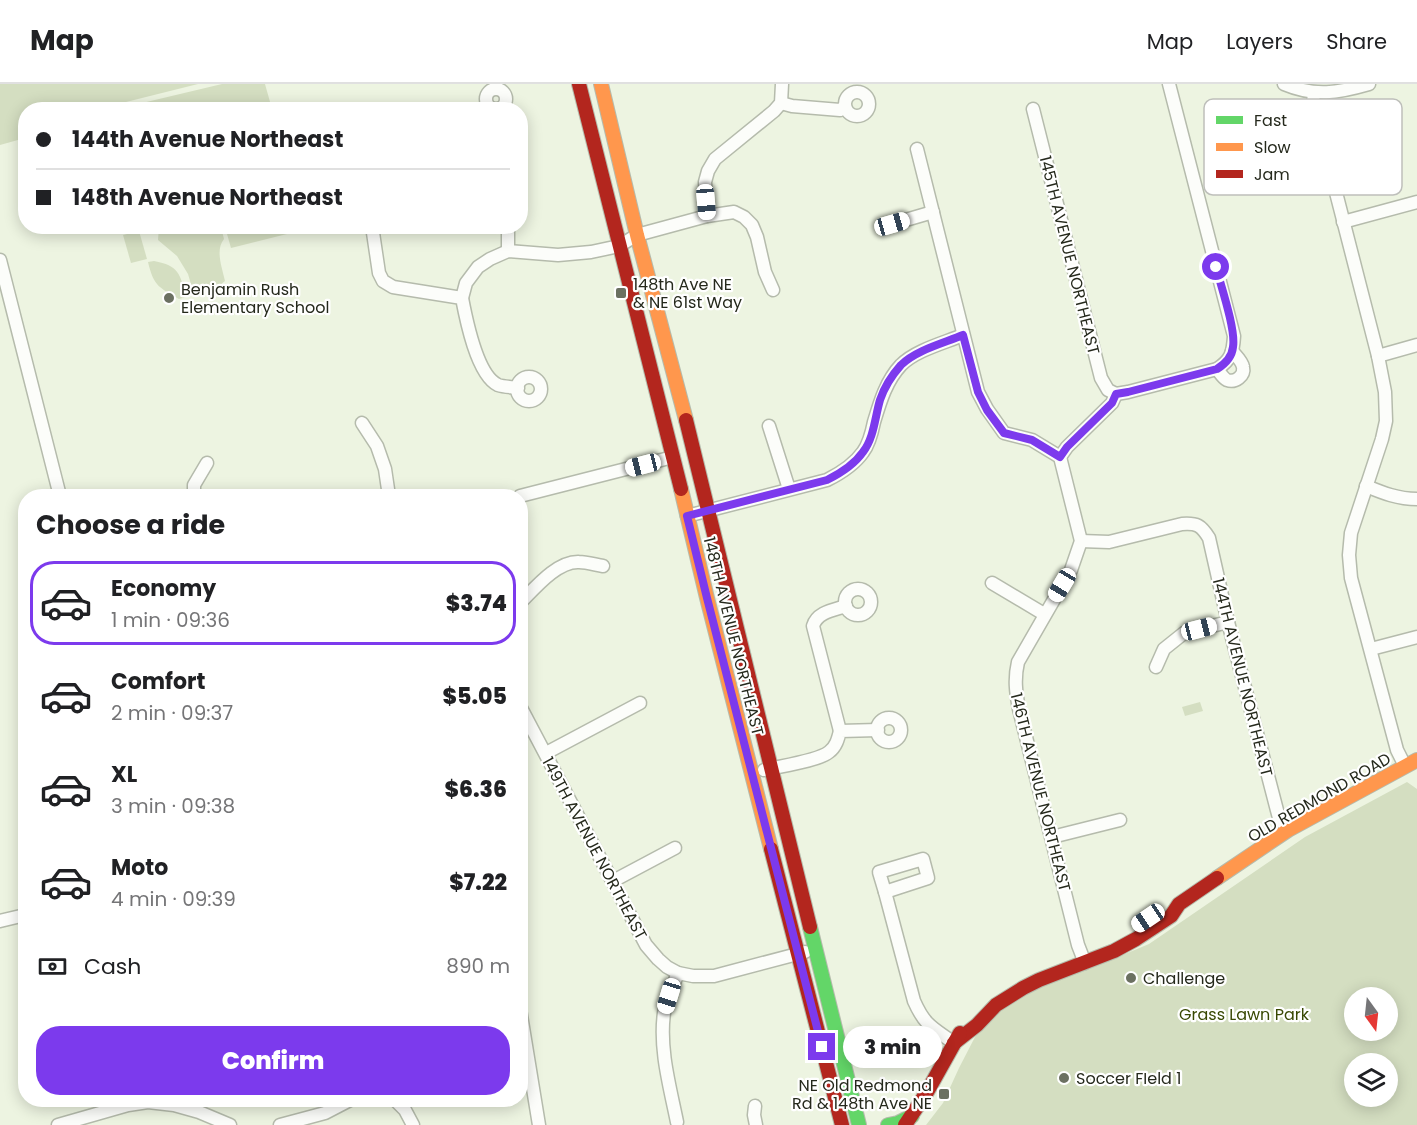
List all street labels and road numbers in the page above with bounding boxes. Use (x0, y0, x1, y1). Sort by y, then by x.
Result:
street label: 145TH AVENUE NORTHEAST (1034, 153, 1105, 357)
street label: 148TH AVENUE NORTHEAST (698, 534, 769, 738)
street label: 144TH AVENUE NORTHEAST (1207, 575, 1278, 779)
street label: 146TH AVENUE NORTHEAST (1005, 690, 1076, 894)
street label: OLD REDMOND ROAD (1243, 747, 1395, 848)
street label: 149TH AVENUE NORTHEAST (537, 753, 653, 944)

